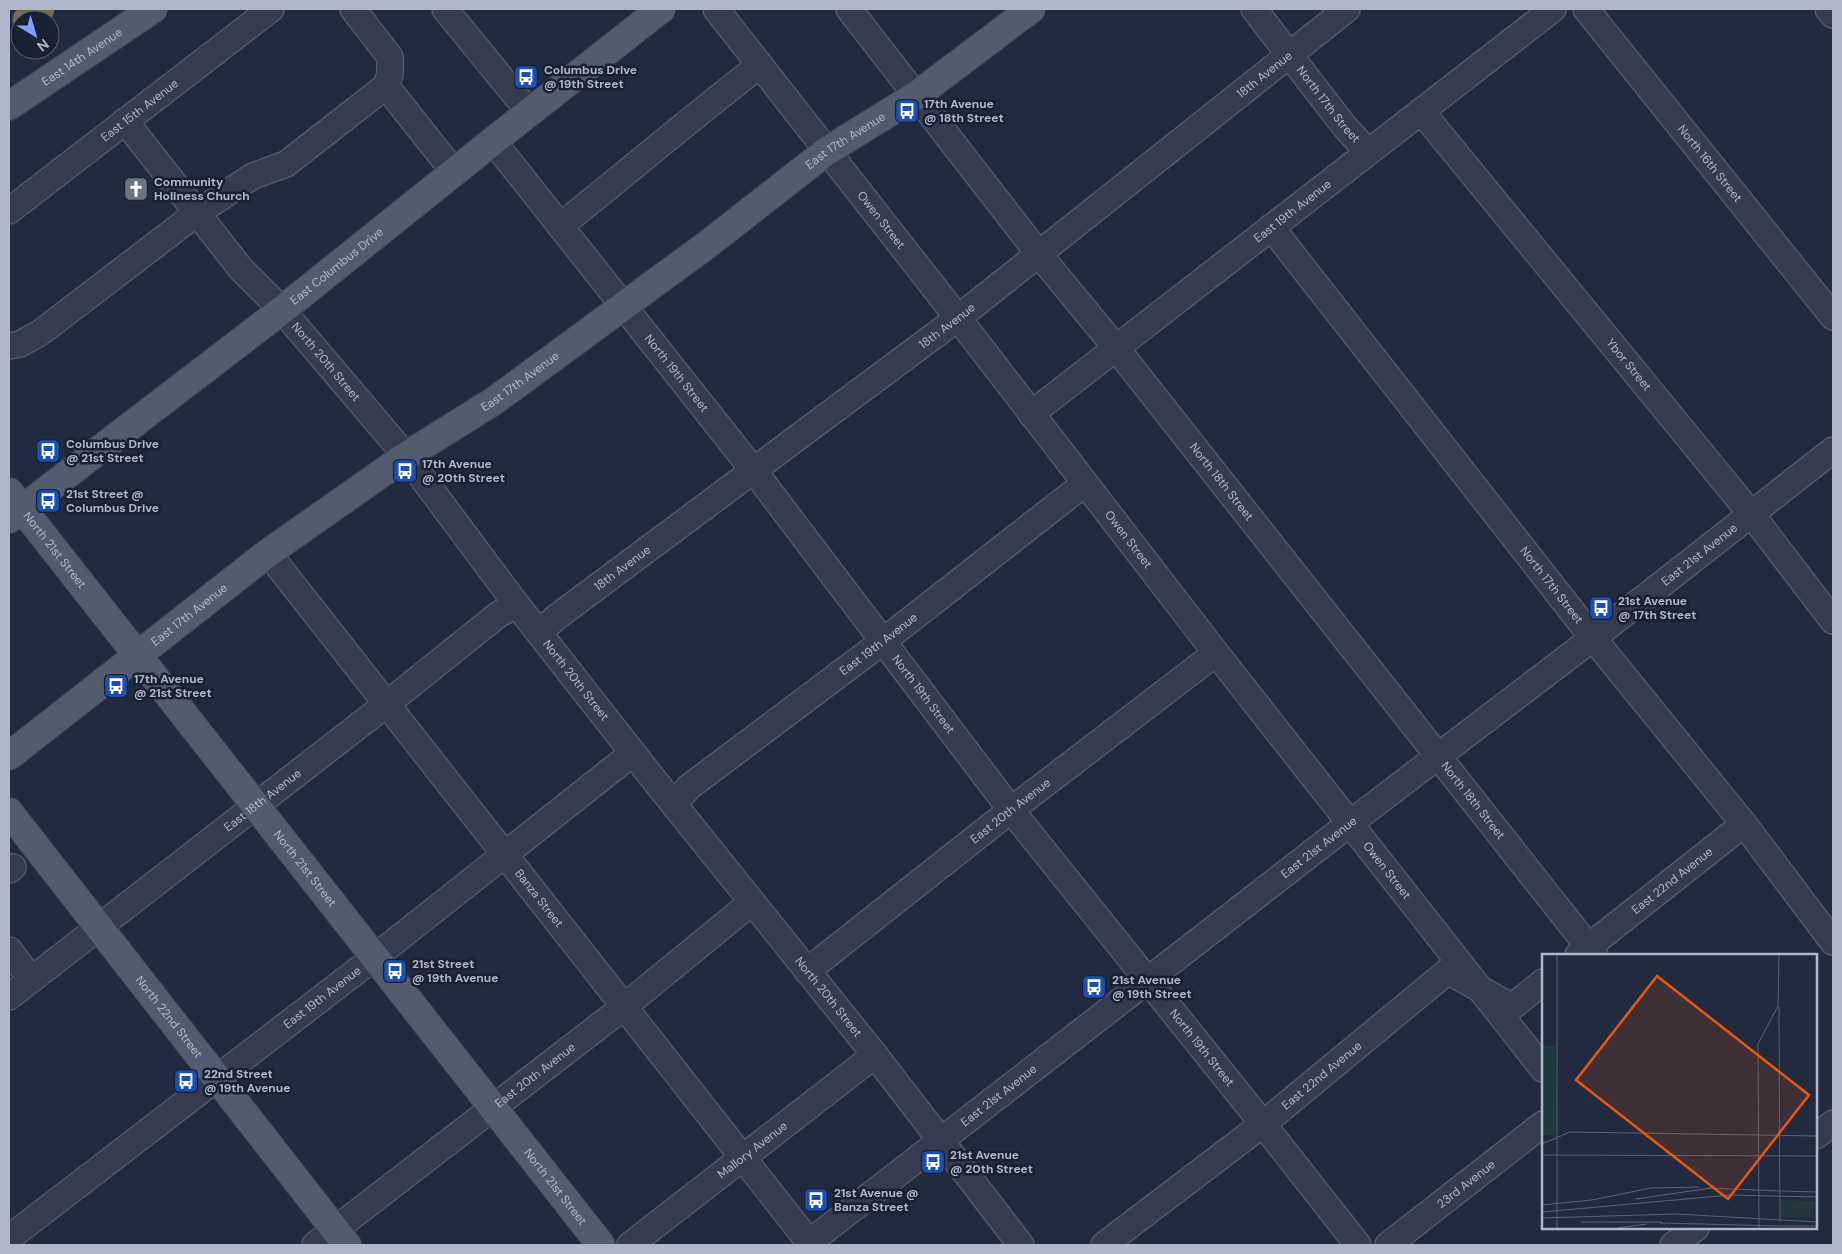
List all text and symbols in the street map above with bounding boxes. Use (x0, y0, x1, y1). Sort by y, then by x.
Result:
north arrow (10, 10, 60, 60)
street label: East 14th Avenue (39, 24, 125, 90)
text: N (33, 35, 53, 55)
street label: 18th Avenue (1233, 47, 1296, 102)
place label: Columbus Drive @ 19th Street (544, 62, 637, 92)
street label: North 17th Street (1293, 63, 1364, 147)
bus stop icon: Columbus Drive @ 19th Street (513, 64, 539, 90)
street label: East 15th Avenue (98, 75, 182, 145)
place label: 17th Avenue @ 18th Street (924, 96, 1004, 126)
bus stop icon: 17th Avenue @ 18th Street (894, 98, 920, 124)
street label: East 17th Avenue (802, 108, 889, 173)
street label: North 16th Street (1674, 121, 1746, 206)
place label: Community Holiness Church (154, 174, 250, 204)
church icon: Community Holiness Church (123, 176, 149, 202)
street label: East 19th Avenue (1250, 176, 1335, 246)
street label: Owen Street (854, 188, 909, 252)
street label: East Columbus Drive (287, 224, 387, 308)
street label: 18th Avenue (916, 299, 979, 352)
street label: North 20th Street (288, 319, 364, 405)
street label: North 19th Street (641, 331, 713, 416)
street label: Ybor Street (1603, 335, 1655, 395)
street label: East 17th Avenue (478, 348, 562, 415)
place label: Columbus Drive @ 21st Street (66, 436, 159, 466)
bus stop icon: Columbus Drive @ 21st Street (35, 438, 61, 464)
street label: North 18th Street (1186, 440, 1257, 524)
place label: 17th Avenue @ 20th Street (422, 456, 505, 486)
bus stop icon: 17th Avenue @ 20th Street (392, 458, 418, 484)
place label: 21st Street @ Columbus Drive (66, 486, 159, 516)
bus stop icon: 21st Street @ Columbus Drive (35, 488, 61, 514)
street label: Owen Street (1101, 507, 1156, 572)
street label: North 21st Street (20, 509, 90, 592)
street label: East 21st Avenue (1658, 520, 1741, 589)
street label: 18th Avenue (591, 542, 654, 594)
street label: North 17th Street (1516, 543, 1587, 627)
street label: East 17th Avenue (148, 580, 231, 650)
place label: 21st Avenue @ 17th Street (1618, 593, 1696, 623)
bus stop icon: 21st Avenue @ 17th Street (1588, 595, 1614, 621)
street label: East 19th Avenue (836, 609, 921, 679)
street label: North 20th Street (539, 637, 613, 724)
street label: North 19th Street (888, 652, 959, 737)
place label: 17th Avenue @ 21st Street (134, 671, 212, 701)
bus stop icon: 17th Avenue @ 21st Street (103, 673, 129, 699)
street label: North 18th Street (1437, 758, 1509, 843)
street label: East 18th Avenue (221, 765, 305, 835)
street label: East 20th Avenue (967, 774, 1054, 847)
street label: East 21st Avenue (1278, 813, 1360, 882)
street label: North 21st Street (270, 827, 340, 910)
street label: Owen Street (1359, 838, 1415, 903)
street label: East 22nd Avenue (1628, 844, 1716, 918)
street label: Banza Street (511, 866, 567, 931)
street label: North 20th Street (791, 954, 866, 1041)
inset map (1542, 954, 1817, 1229)
place label: 21st Street @ 19th Avenue (412, 956, 498, 986)
bus stop icon: 21st Street @ 19th Avenue (382, 958, 408, 984)
street label: East 19th Avenue (280, 962, 365, 1032)
place label: 21st Avenue @ 19th Street (1112, 972, 1192, 1002)
street label: North 22nd Street (132, 973, 206, 1062)
bus stop icon: 21st Avenue @ 19th Street (1081, 974, 1107, 1000)
street label: North 19th Street (1166, 1006, 1238, 1090)
street label: East 22nd Avenue (1278, 1038, 1365, 1113)
street label: East 20th Avenue (492, 1039, 579, 1111)
street label: East 21st Avenue (958, 1061, 1040, 1130)
place label: 22nd Street @ 19th Avenue (204, 1066, 290, 1096)
bus stop icon: 22nd Street @ 19th Avenue (173, 1068, 199, 1094)
street label: Mallory Avenue (714, 1118, 791, 1182)
street label: North 21st Street (520, 1145, 591, 1229)
place label: 21st Avenue @ 20th Street (950, 1147, 1033, 1177)
bus stop icon: 21st Avenue @ 20th Street (920, 1149, 946, 1175)
street label: 23rd Avenue (1434, 1156, 1499, 1212)
place label: 21st Avenue @ Banza Street (834, 1185, 918, 1215)
bus stop icon: 21st Avenue @ Banza Street (803, 1187, 829, 1213)

